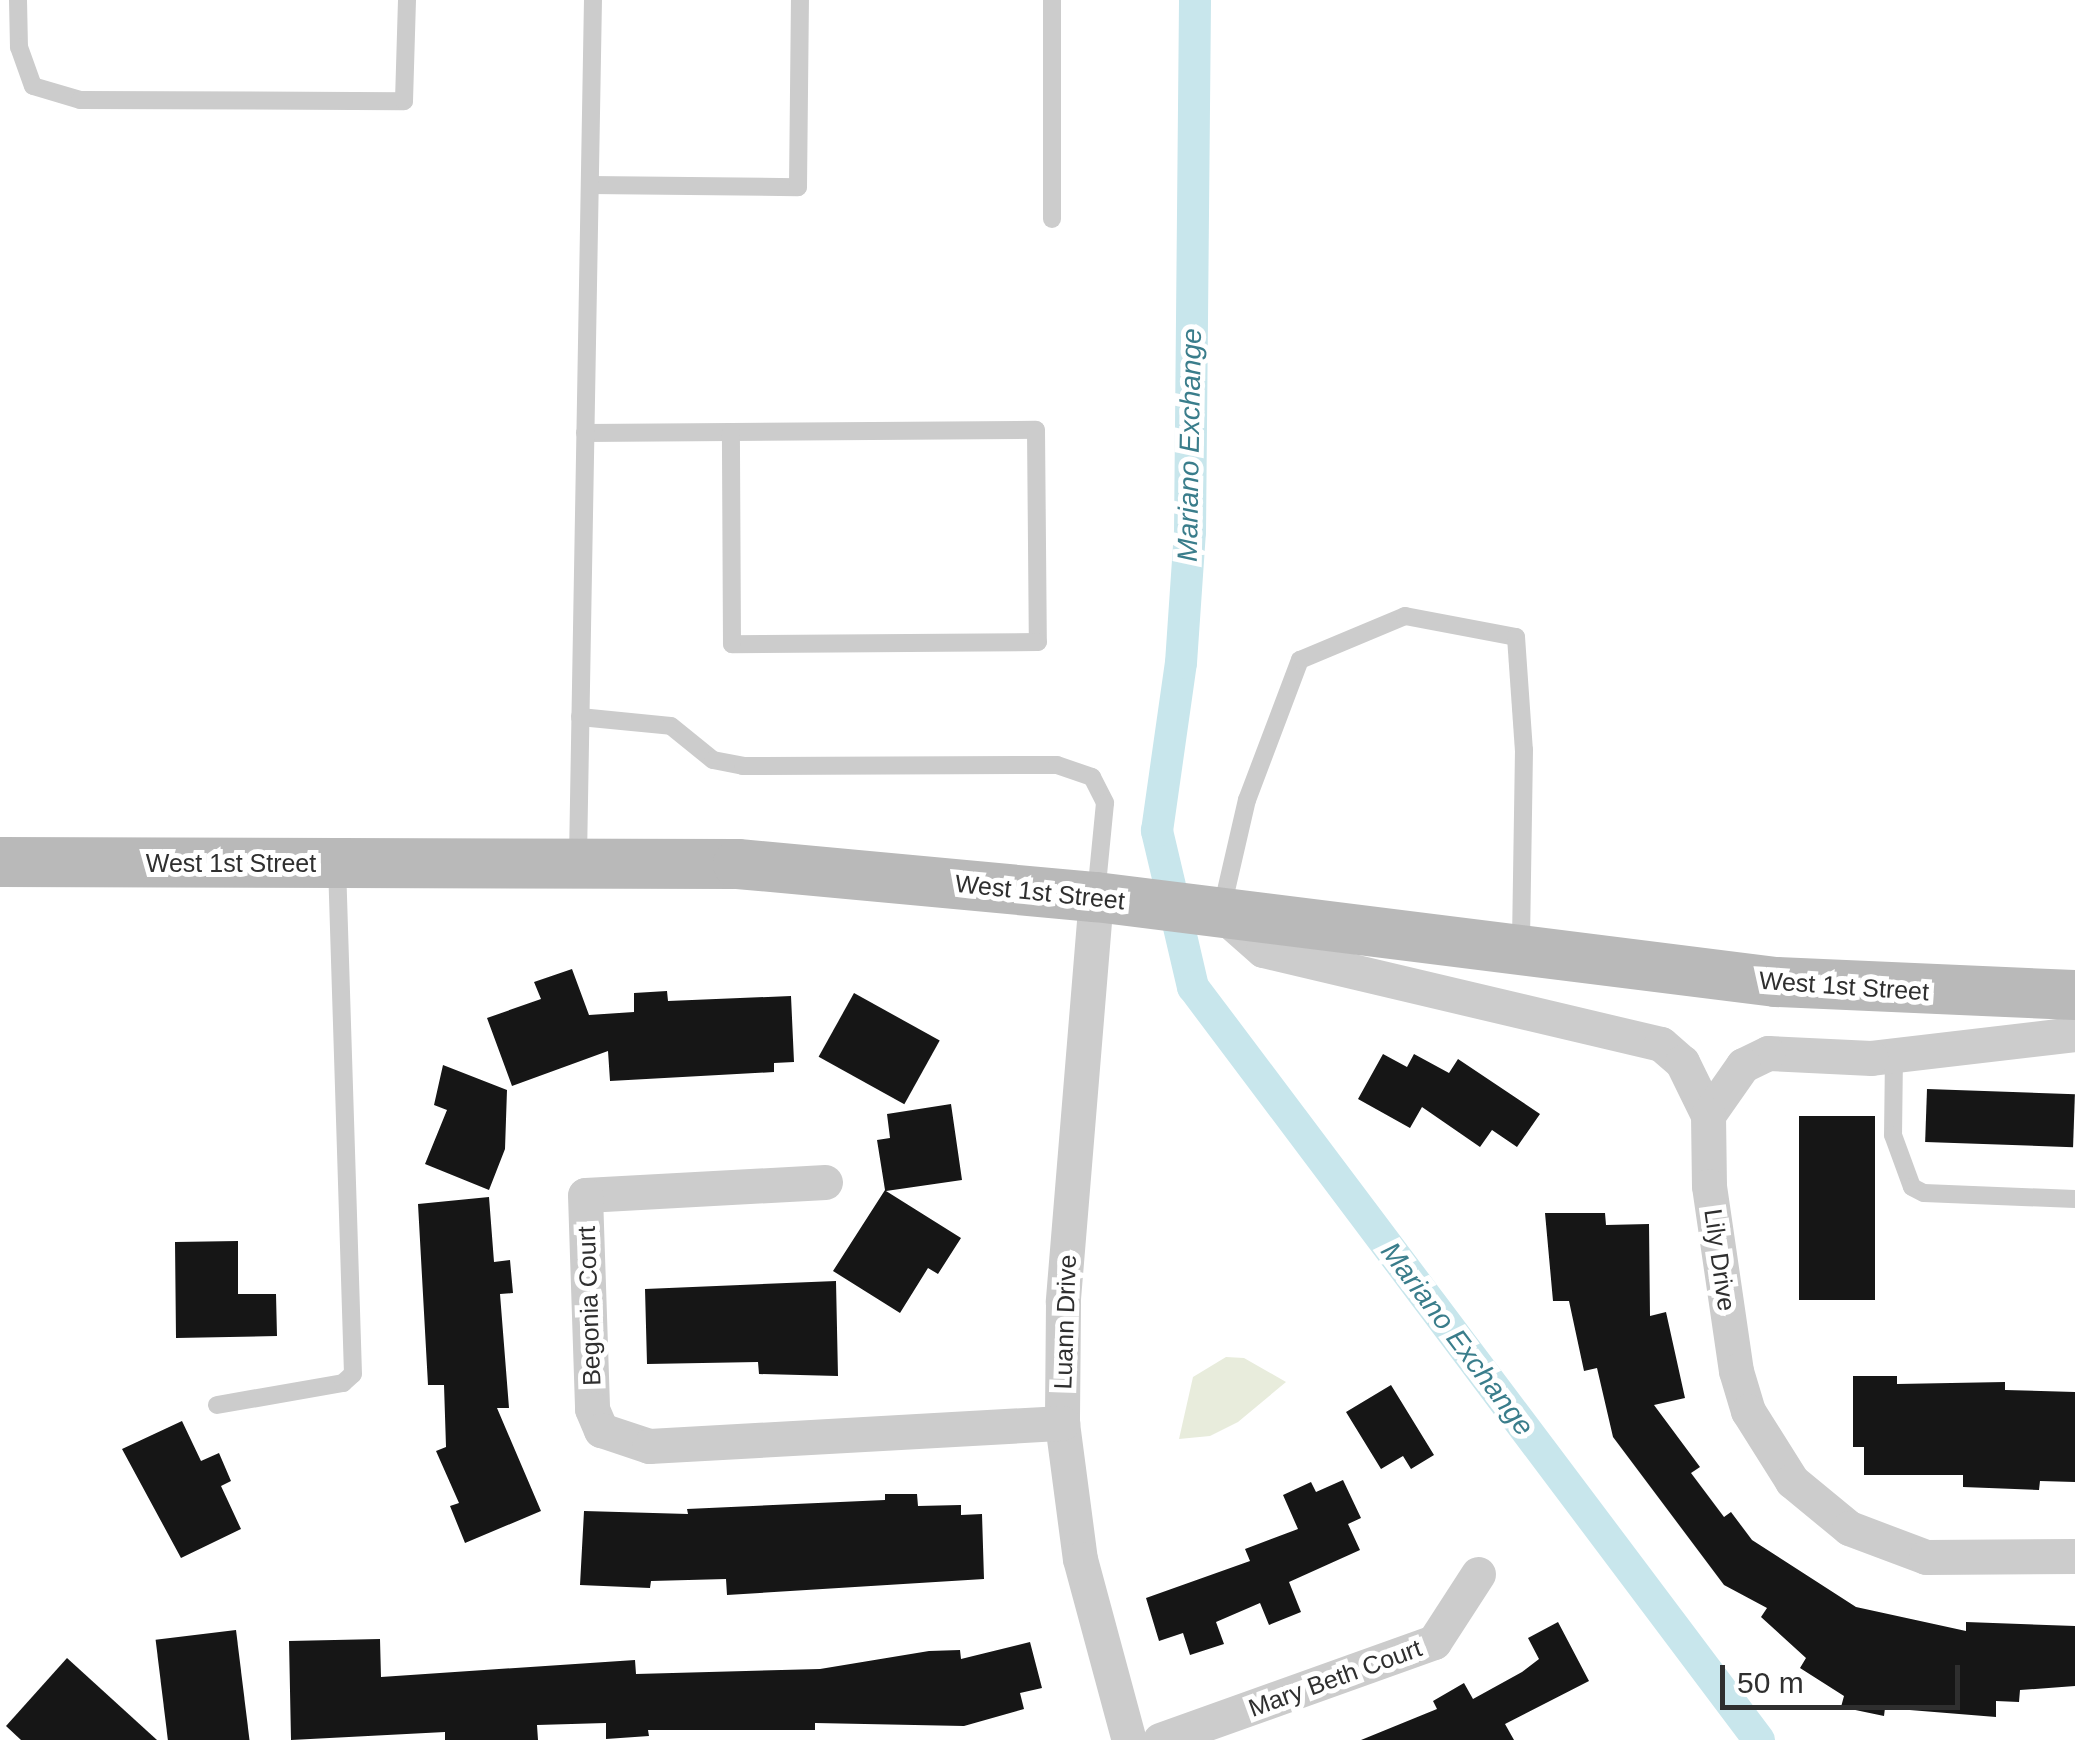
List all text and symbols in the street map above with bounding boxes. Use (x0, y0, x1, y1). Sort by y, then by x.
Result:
water label: Mariano Exchange (1171, 328, 1209, 562)
street label: West 1st Street (146, 848, 316, 878)
street label: West 1st Street (954, 868, 1126, 916)
street label: West 1st Street (1758, 965, 1930, 1007)
street label: Lily Drive (1698, 1207, 1742, 1313)
street label: Begonia Court (571, 1226, 607, 1386)
water label: Mariano Exchange (1373, 1236, 1541, 1442)
street label: Luann Drive (1048, 1254, 1082, 1390)
street label: Mary Beth Court (1244, 1633, 1426, 1723)
scale bar (1725, 1645, 1965, 1707)
text: 50 m (1737, 1666, 1804, 1699)

